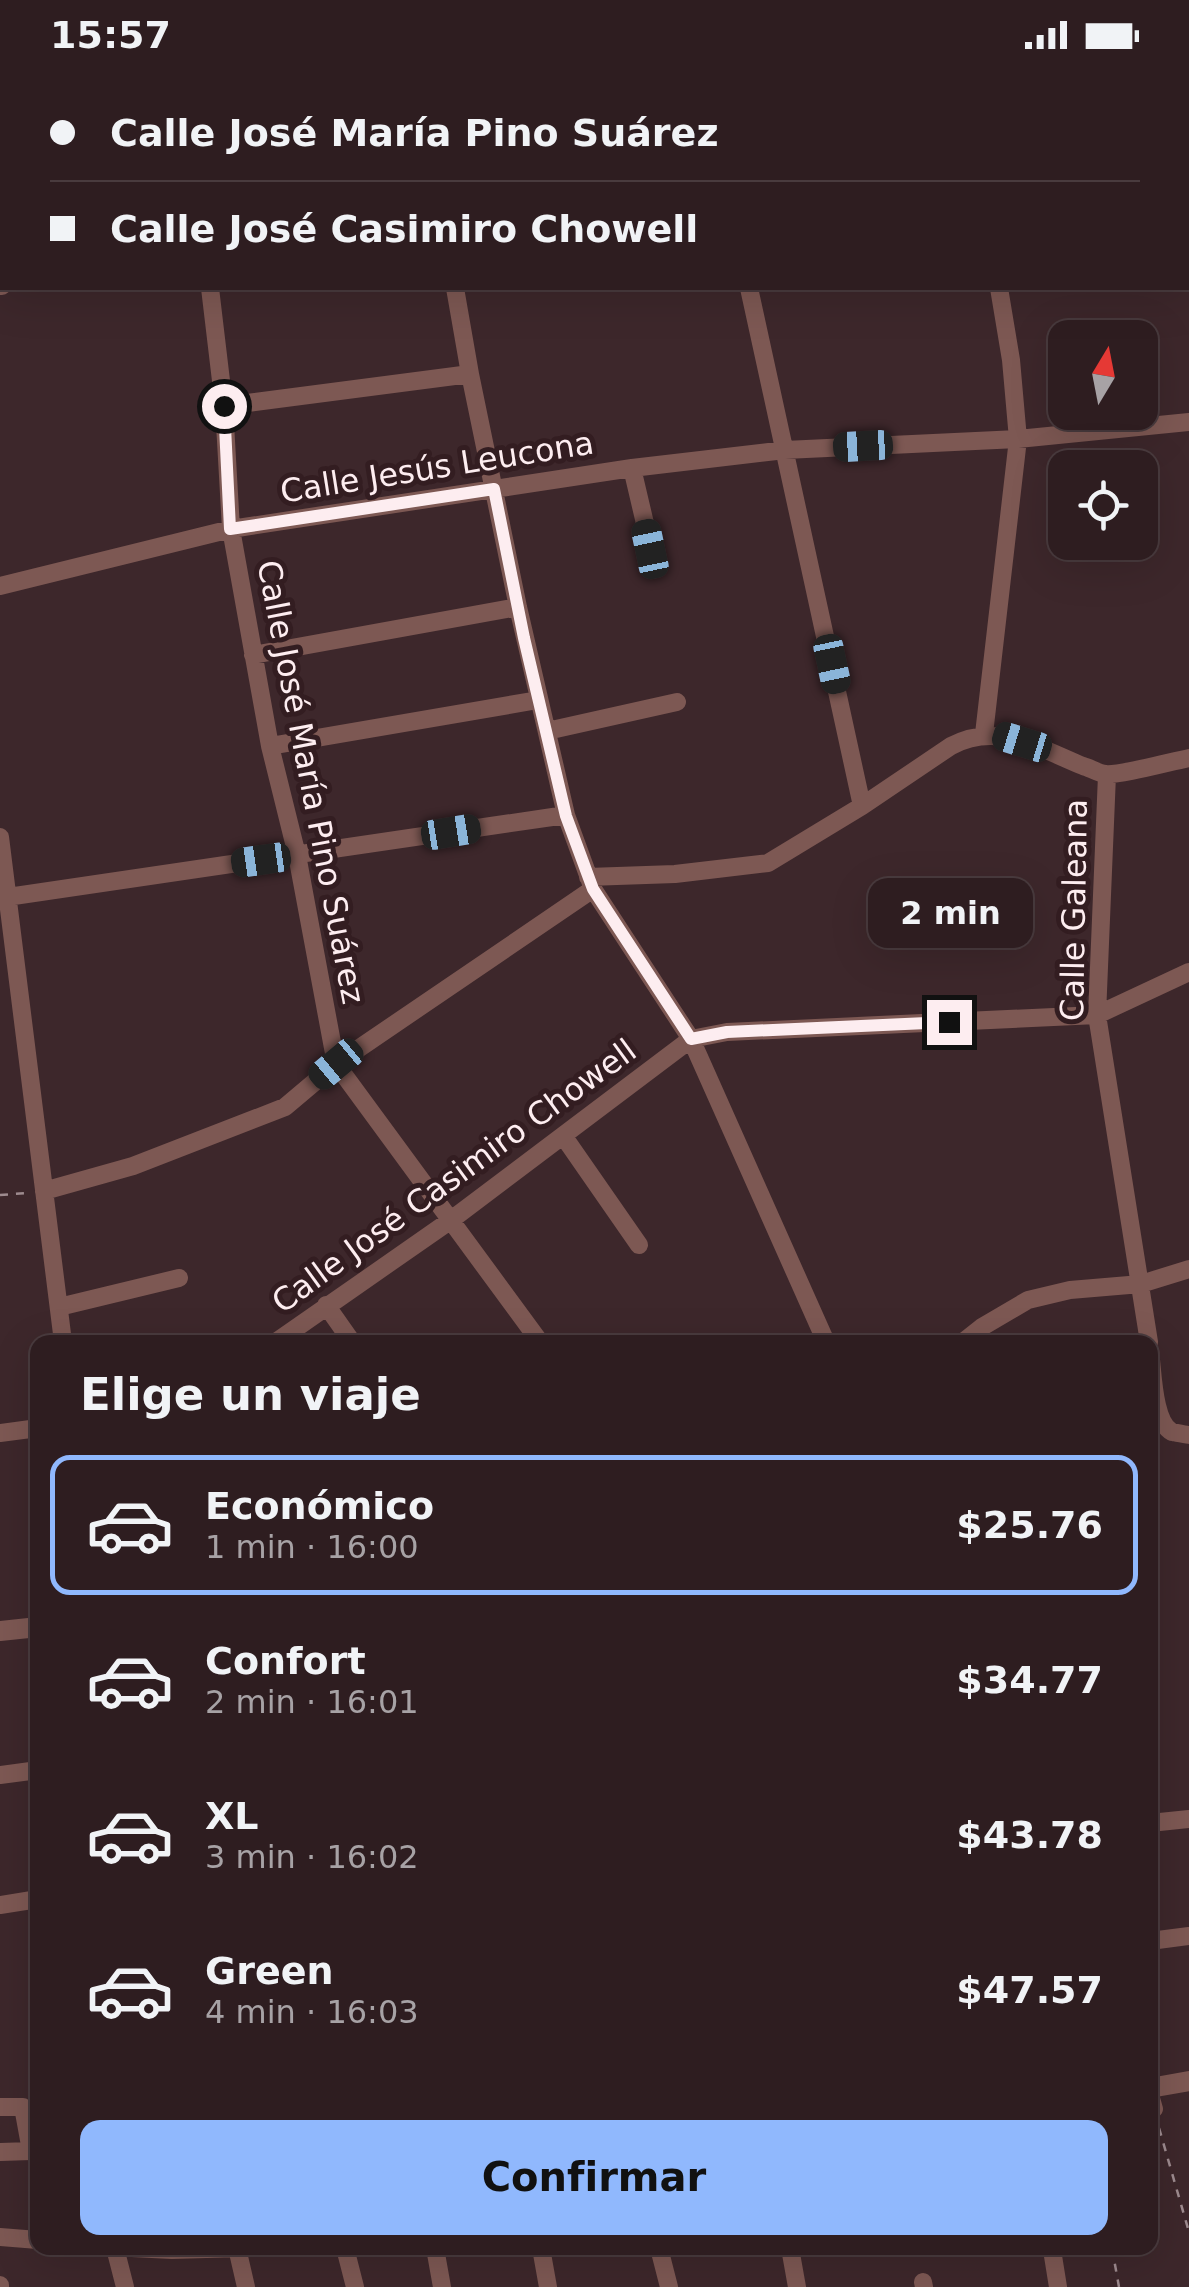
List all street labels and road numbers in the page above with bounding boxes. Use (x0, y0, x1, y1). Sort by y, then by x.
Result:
street label: Calle Jesús Leucona (278, 423, 596, 511)
street label: Calle José María Pino Suárez (249, 557, 373, 1007)
street label: Calle Galeana (1053, 799, 1095, 1021)
street label: Calle José Casimiro Chowell (265, 1031, 643, 1321)

